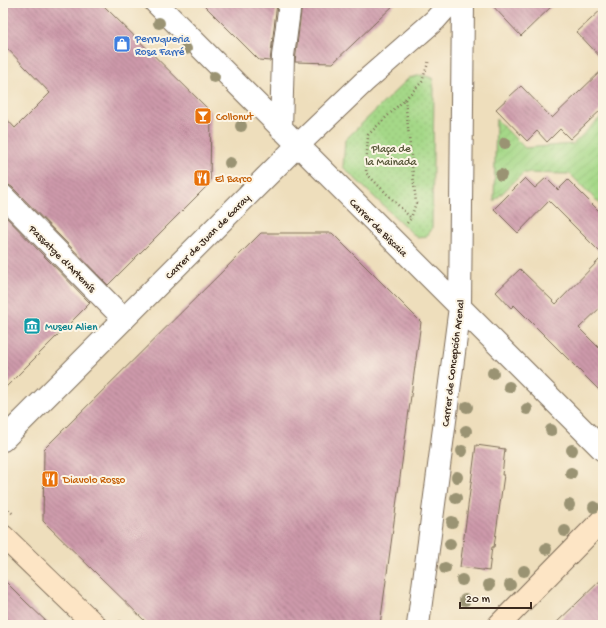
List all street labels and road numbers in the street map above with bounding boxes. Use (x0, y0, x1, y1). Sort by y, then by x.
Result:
street label: Carrer de Juan de Garay (164, 192, 254, 282)
street label: Carrer de Biscaia (346, 197, 410, 261)
street label: Passatge d'Artemís (25, 223, 98, 296)
street label: Carrer de Concepción Arenal (440, 298, 468, 427)

